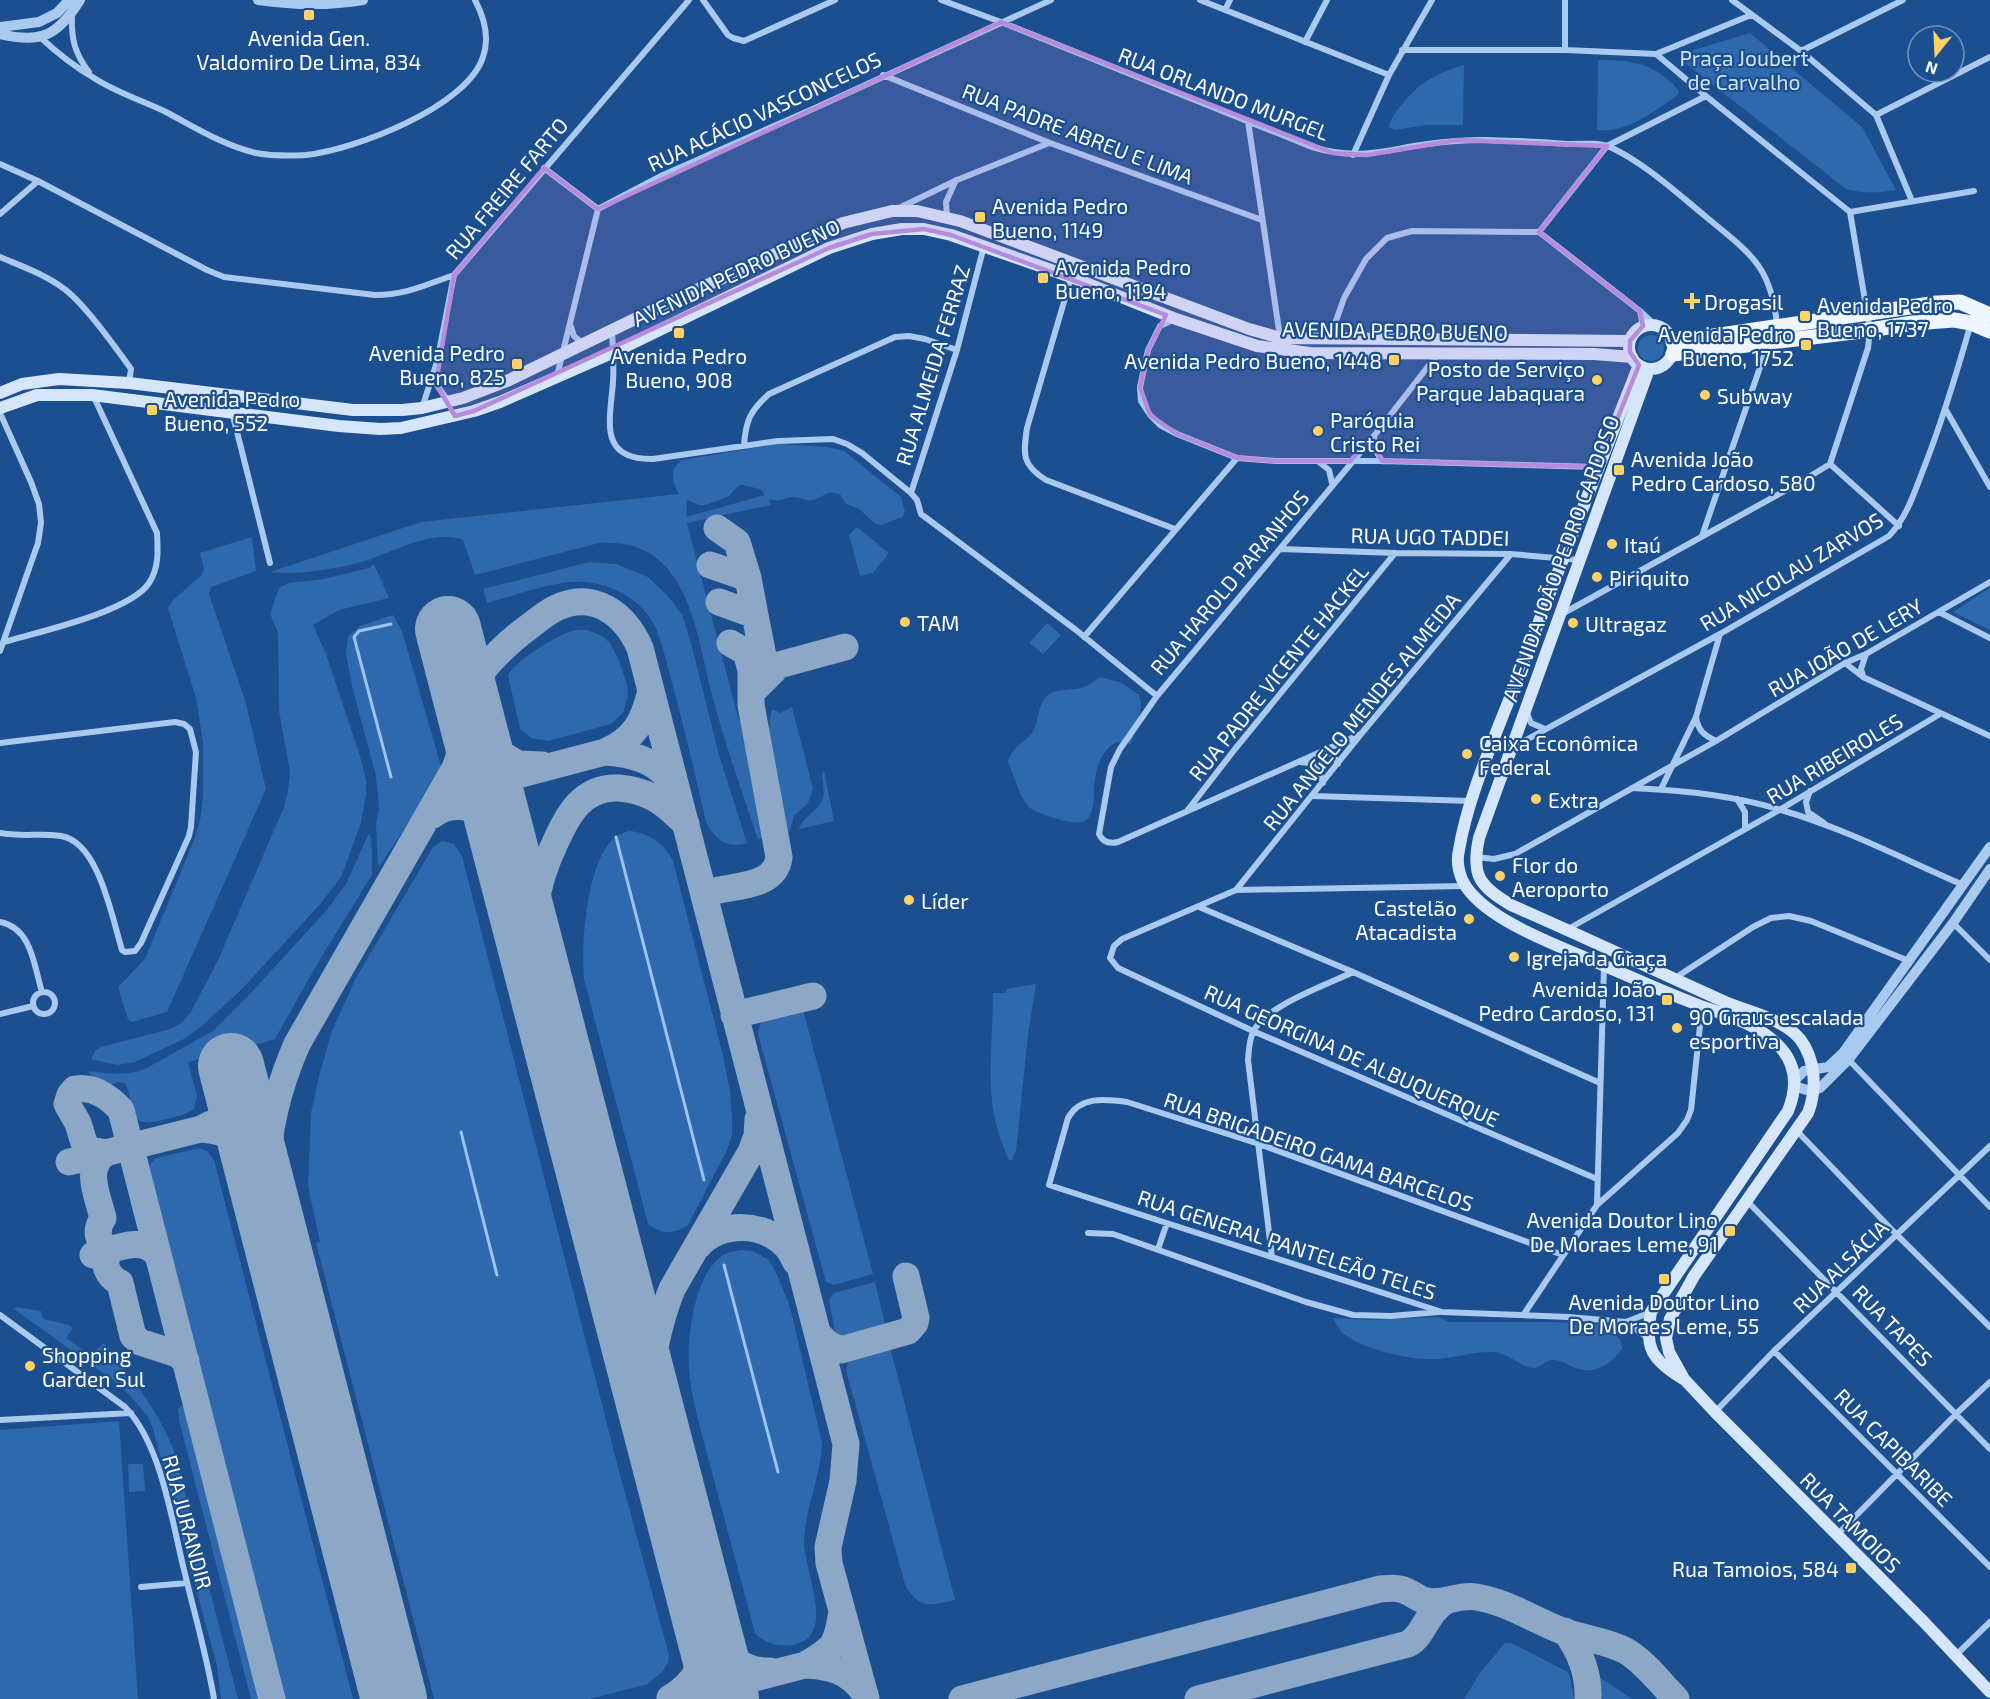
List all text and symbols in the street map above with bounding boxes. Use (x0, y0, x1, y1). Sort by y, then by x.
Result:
marker: Avenida Gen. Valdomiro De Lima, 834 (302, 8, 316, 22)
north arrow (1906, 24, 1966, 84)
place label: Avenida Gen. Valdomiro De Lima, 834 (197, 25, 421, 74)
street label: RUA ORLANDO MURGEL (1115, 41, 1333, 145)
park label: Praça Joubert de Carvalho (1679, 45, 1809, 94)
street label: RUA ACÁCIO VASCONCELOS (643, 46, 885, 176)
text: N (1923, 58, 1940, 80)
street label: RUA PADRE ABREU E LIMA (959, 77, 1197, 189)
street label: RUA FREIRE FARTO (440, 112, 572, 264)
place label: Avenida Pedro Bueno, 1149 (992, 193, 1128, 242)
marker: Avenida Pedro Bueno, 1149 (973, 210, 987, 224)
street label: AVENIDA PEDRO BUENO (628, 213, 844, 331)
place label: Avenida Pedro Bueno, 1194 (1055, 254, 1191, 303)
street label: RUA ALMEIDA FERRAZ (890, 262, 974, 468)
marker: Avenida Pedro Bueno, 1194 (1036, 271, 1050, 285)
place label: Drogasil (1704, 289, 1784, 314)
place label: Avenida Pedro Bueno, 1737 (1817, 292, 1953, 341)
marker: Drogasil (1685, 294, 1699, 308)
marker: Avenida Pedro Bueno, 1737 (1798, 309, 1812, 323)
street label: AVENIDA PEDRO BUENO (1282, 316, 1508, 344)
place label: Avenida Pedro Bueno, 1752 (1658, 321, 1794, 370)
marker: Avenida Pedro Bueno, 908 (672, 326, 686, 340)
marker: Avenida Pedro Bueno, 1752 (1799, 338, 1813, 352)
place label: Avenida Pedro Bueno, 825 (369, 340, 505, 389)
place label: Avenida Pedro Bueno, 908 (611, 343, 747, 392)
place label: Avenida Pedro Bueno, 1448 (1124, 348, 1382, 373)
marker: Avenida Pedro Bueno, 1448 (1387, 353, 1401, 367)
place label: Posto de Serviço Parque Jabaquara (1416, 356, 1585, 405)
marker: Avenida Pedro Bueno, 825 (510, 357, 524, 371)
marker: Posto de Serviço Parque Jabaquara (1590, 373, 1604, 387)
place label: Subway (1717, 383, 1793, 408)
place label: Avenida Pedro Bueno, 552 (164, 386, 300, 435)
marker: Subway (1698, 388, 1712, 402)
marker: Avenida Pedro Bueno, 552 (145, 403, 159, 417)
place label: Paróquia Cristo Rei (1330, 407, 1420, 456)
street label: AVENIDA JOÃO PEDRO CARDOSO (1497, 412, 1623, 704)
marker: Paróquia Cristo Rei (1311, 424, 1325, 438)
place label: Avenida João Pedro Cardoso, 580 (1631, 446, 1816, 495)
marker: Avenida João Pedro Cardoso, 580 (1612, 463, 1626, 477)
street label: RUA HAROLD PARANHOS (1145, 485, 1313, 679)
street label: RUA NICOLAU ZARVOS (1695, 506, 1887, 636)
street label: RUA UGO TADDEI (1350, 522, 1510, 550)
place label: Itaú (1624, 532, 1661, 557)
marker: Itaú (1605, 537, 1619, 551)
street label: RUA PADRE VICENTE HACKEL (1183, 559, 1373, 785)
place label: Piriquito (1609, 565, 1689, 590)
marker: Piriquito (1590, 570, 1604, 584)
street label: RUA ANGELO MENDES ALMEIDA (1257, 587, 1465, 835)
street label: RUA JOÃO DE LERY (1763, 593, 1927, 701)
place label: TAM (917, 610, 959, 635)
place label: Ultragaz (1585, 611, 1667, 636)
marker: TAM (898, 615, 912, 629)
marker: Ultragaz (1566, 616, 1580, 630)
street label: RUA RIBEIROLES (1761, 708, 1907, 808)
place label: Caixa Econômica Federal (1479, 730, 1638, 779)
marker: Caixa Econômica Federal (1460, 747, 1474, 761)
place label: Extra (1548, 787, 1599, 812)
marker: Extra (1529, 792, 1543, 806)
place label: Flor do Aeroporto (1512, 852, 1609, 901)
marker: Flor do Aeroporto (1493, 869, 1507, 883)
place label: Líder (921, 888, 969, 913)
marker: Líder (902, 893, 916, 907)
place label: Castelão Atacadista (1355, 895, 1457, 944)
marker: Castelão Atacadista (1462, 912, 1476, 926)
place label: Igreja da Graça (1526, 945, 1667, 972)
marker: Igreja da Graça (1507, 950, 1521, 964)
place label: Avenida João Pedro Cardoso, 131 (1479, 976, 1655, 1025)
street label: RUA GEORGINA DE ALBUQUERQUE (1200, 979, 1503, 1132)
marker: Avenida João Pedro Cardoso, 131 (1660, 993, 1674, 1007)
place label: 90 Graus escalada esportiva (1689, 1004, 1864, 1053)
marker: 90 Graus escalada esportiva (1670, 1021, 1684, 1035)
street label: RUA BRIGADEIRO GAMA BARCELOS (1161, 1086, 1477, 1216)
street label: RUA GENERAL PANTELEÃO TELES (1135, 1184, 1439, 1304)
place label: Avenida Doutor Lino De Moraes Leme, 91 (1527, 1207, 1718, 1256)
street label: RUA ALSÁCIA (1787, 1214, 1893, 1318)
marker: Avenida Doutor Lino De Moraes Leme, 91 (1723, 1224, 1737, 1238)
marker: Avenida Doutor Lino De Moraes Leme, 55 (1657, 1272, 1671, 1286)
street label: RUA TAPES (1848, 1279, 1938, 1371)
place label: Avenida Doutor Lino De Moraes Leme, 55 (1568, 1289, 1760, 1338)
place label: Shopping Garden Sul (42, 1342, 146, 1391)
marker: Shopping Garden Sul (23, 1359, 37, 1373)
street label: RUA CAPIBARIBE (1830, 1383, 1958, 1511)
street label: RUA JURANDIR (158, 1452, 218, 1592)
street label: RUA TAMOIOS (1796, 1467, 1906, 1577)
place label: Rua Tamoios, 584 (1672, 1556, 1839, 1581)
marker: Rua Tamoios, 584 (1844, 1561, 1858, 1575)

